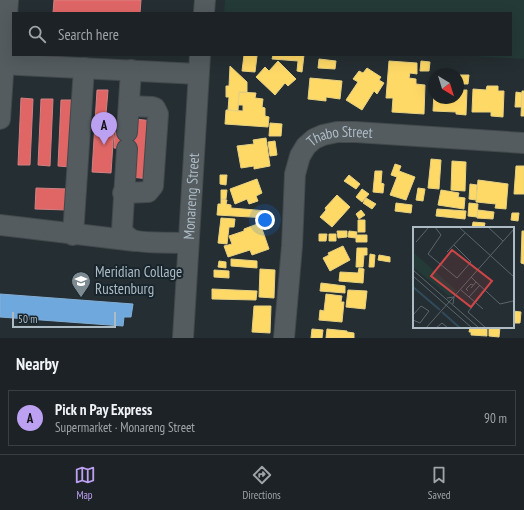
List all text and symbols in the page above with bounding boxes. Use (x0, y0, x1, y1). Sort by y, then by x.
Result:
search box (12, 12, 512, 56)
icon: search (26, 23, 48, 45)
text: Search here (58, 25, 119, 44)
north arrow (428, 68, 464, 104)
pin: A (91, 112, 117, 145)
street label: Thabo Street (302, 122, 373, 150)
street label: Monareng Street (179, 153, 203, 240)
your location (255, 210, 275, 230)
inset map (413, 227, 514, 328)
place label: Meridian Collage Rustenburg (95, 262, 182, 298)
school or university icon: Meridian Collage Rustenburg (70, 270, 92, 298)
scale bar (12, 310, 116, 329)
text: 50 m (18, 312, 37, 326)
text: Nearby (16, 353, 59, 375)
text: Pick n Pay Express (55, 400, 152, 419)
text: A (27, 410, 33, 427)
text: 90 m (484, 410, 507, 427)
text: Supermarket · Monareng Street (55, 419, 195, 436)
tab: Map (74, 464, 96, 502)
tab: Directions (243, 464, 281, 502)
tab: Saved (428, 464, 450, 502)

